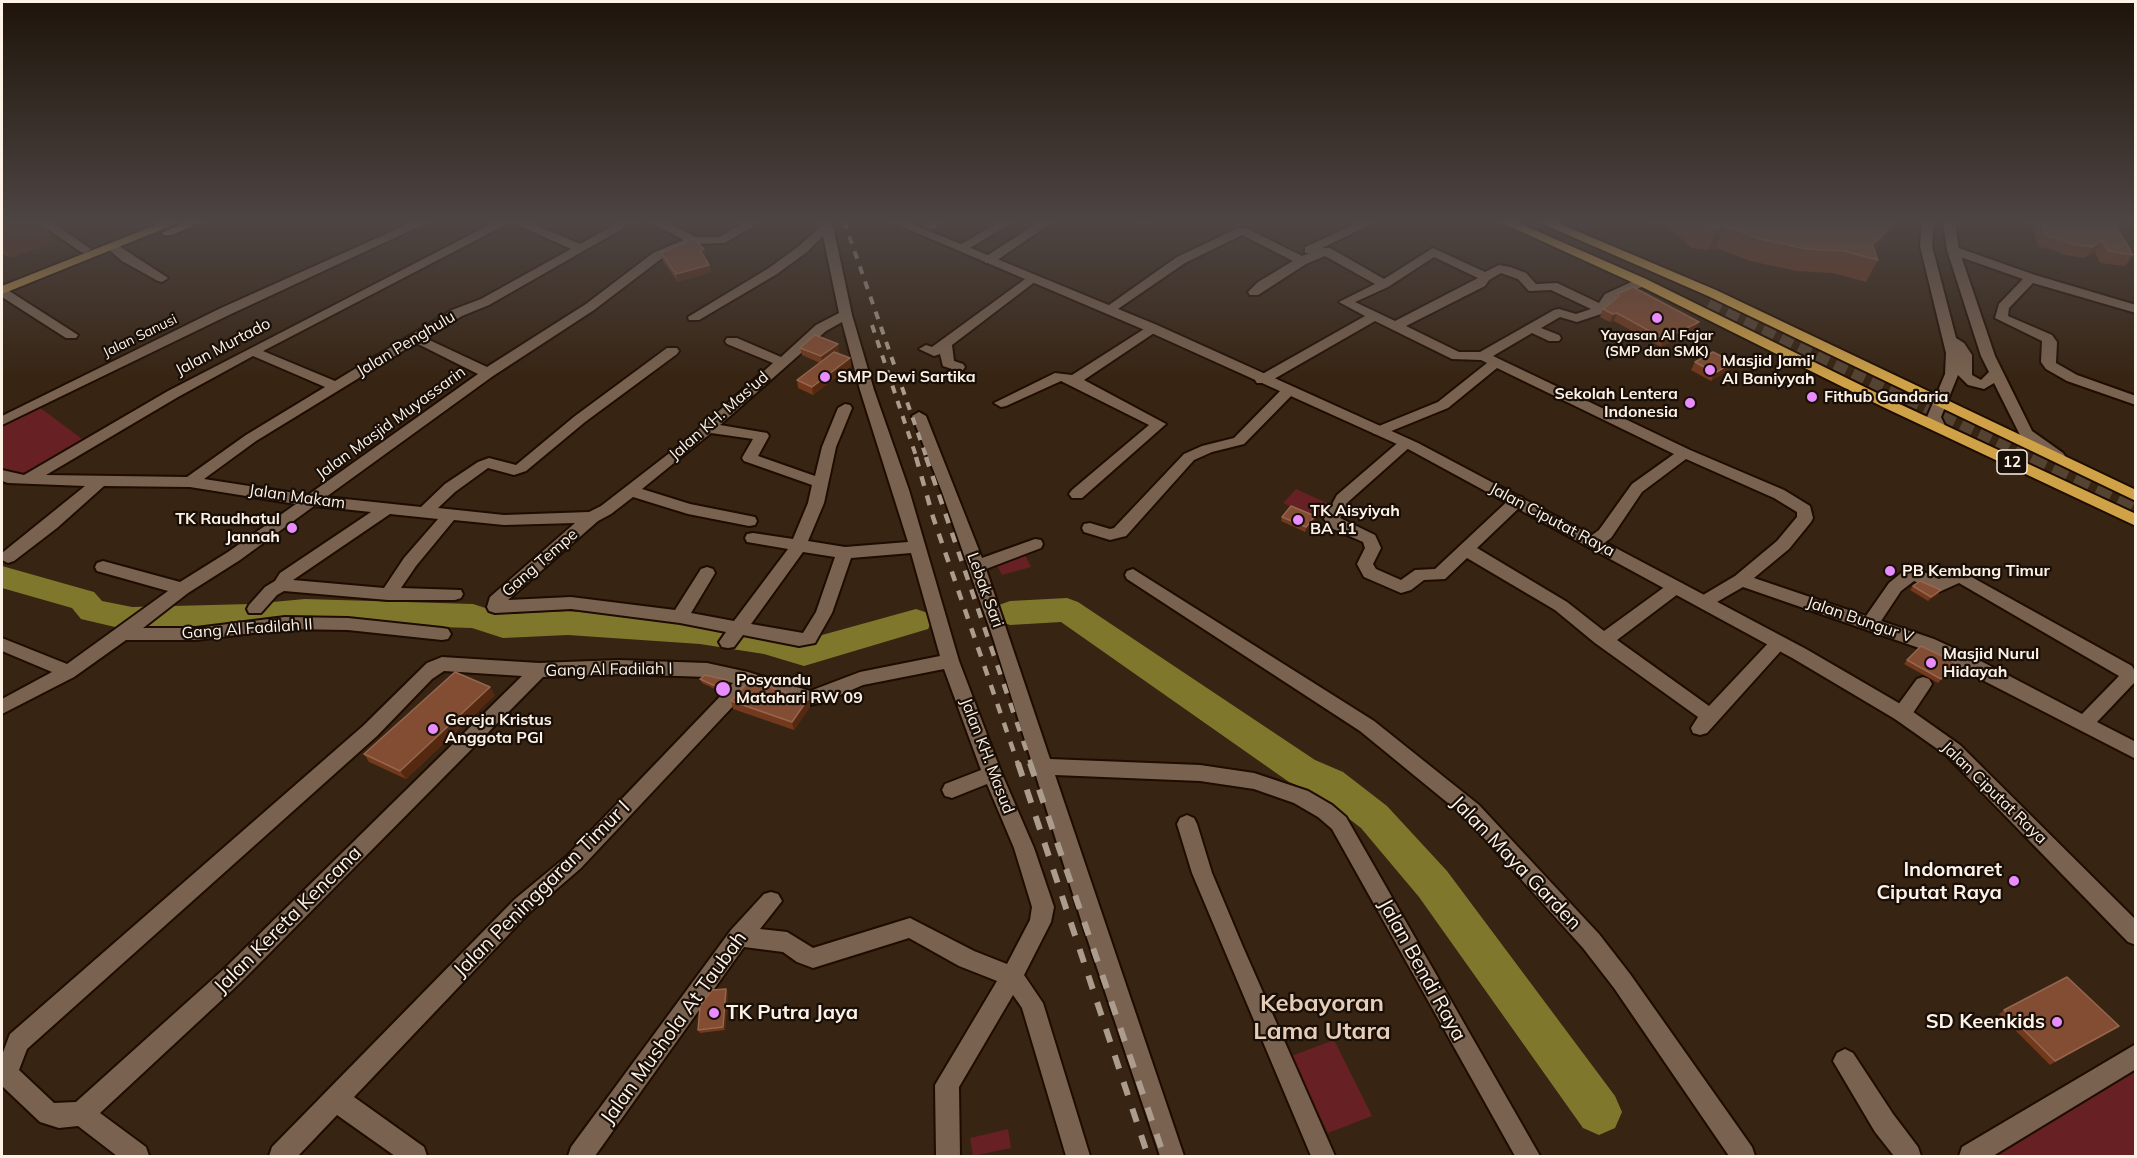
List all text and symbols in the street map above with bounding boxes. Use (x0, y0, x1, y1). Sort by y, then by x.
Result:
street label: Jalan Penghulu (353, 307, 459, 381)
street label: Jalan Sanusi (100, 311, 180, 361)
marker: Yayasan Al Fajar (SMP dan SMK) (1650, 311, 1664, 325)
street label: Jalan Murtado (172, 314, 274, 380)
place label: Yayasan Al Fajar (SMP dan SMK) (1601, 328, 1713, 360)
place label: Masjid Jami' Al Baniyyah (1722, 351, 1815, 389)
street label: Jalan Masjid Muyassarin (313, 362, 469, 484)
marker: Masjid Jami' Al Baniyyah (1703, 363, 1717, 377)
place label: SMP Dewi Sartika (837, 367, 976, 387)
street label: Jalan KH. Mas'ud (665, 368, 773, 464)
marker: SMP Dewi Sartika (818, 370, 832, 384)
place label: Sekolah Lentera Indonesia (1554, 384, 1678, 422)
place label: Fithub Gandaria (1824, 387, 1949, 407)
marker: Fithub Gandaria (1805, 390, 1819, 404)
marker: Sekolah Lentera Indonesia (1683, 396, 1697, 410)
road number: 12 (1997, 450, 2027, 474)
street label: Jalan Ciputat Raya (1486, 479, 1618, 561)
street label: Jalan Makam (248, 481, 346, 513)
place label: TK Aisyiyah BA 11 (1310, 501, 1400, 539)
place label: TK Raudhatul Jannah (175, 509, 280, 547)
marker: TK Aisyiyah BA 11 (1291, 513, 1305, 527)
marker: TK Raudhatul Jannah (285, 521, 299, 535)
street label: Gang Tempe (498, 525, 582, 601)
street label: Lebak Sari (963, 550, 1007, 630)
place label: PB Kembang Timur (1902, 561, 2050, 581)
marker: PB Kembang Timur (1883, 564, 1897, 578)
street label: Jalan Bungur V (1804, 593, 1916, 647)
street label: Gang Al Fadilah II (181, 615, 313, 643)
place label: Masjid Nurul Hidayah (1943, 644, 2039, 682)
marker: Masjid Nurul Hidayah (1924, 656, 1938, 670)
street label: Gang Al Fadilah I (545, 659, 673, 681)
place label: Posyandu Matahari RW 09 (736, 670, 863, 708)
marker: Posyandu Matahari RW 09 (714, 680, 732, 698)
street label: Jalan KH. Masud (956, 696, 1018, 816)
place label: Gereja Kristus Anggota PGI (445, 710, 552, 748)
marker: Gereja Kristus Anggota PGI (426, 722, 440, 736)
street label: Jalan Ciputat Raya (1937, 738, 2051, 848)
street label: Jalan Maya Garden (1446, 791, 1586, 935)
street label: Jalan Peninggaran Timur I (449, 796, 635, 982)
street label: Jalan Kereta Kencana (209, 841, 367, 999)
place label: Indomaret Ciputat Raya (1876, 858, 2002, 905)
marker: Indomaret Ciputat Raya (2007, 874, 2021, 888)
street label: Jalan Bendi Raya (1373, 895, 1471, 1045)
street label: Jalan Mushola At Taubah (596, 927, 752, 1129)
district label: Kebayoran Lama Utara (1253, 990, 1391, 1046)
place label: TK Putra Jaya (726, 1001, 858, 1025)
marker: TK Putra Jaya (707, 1006, 721, 1020)
place label: SD Keenkids (1926, 1010, 2045, 1034)
marker: SD Keenkids (2050, 1015, 2064, 1029)

